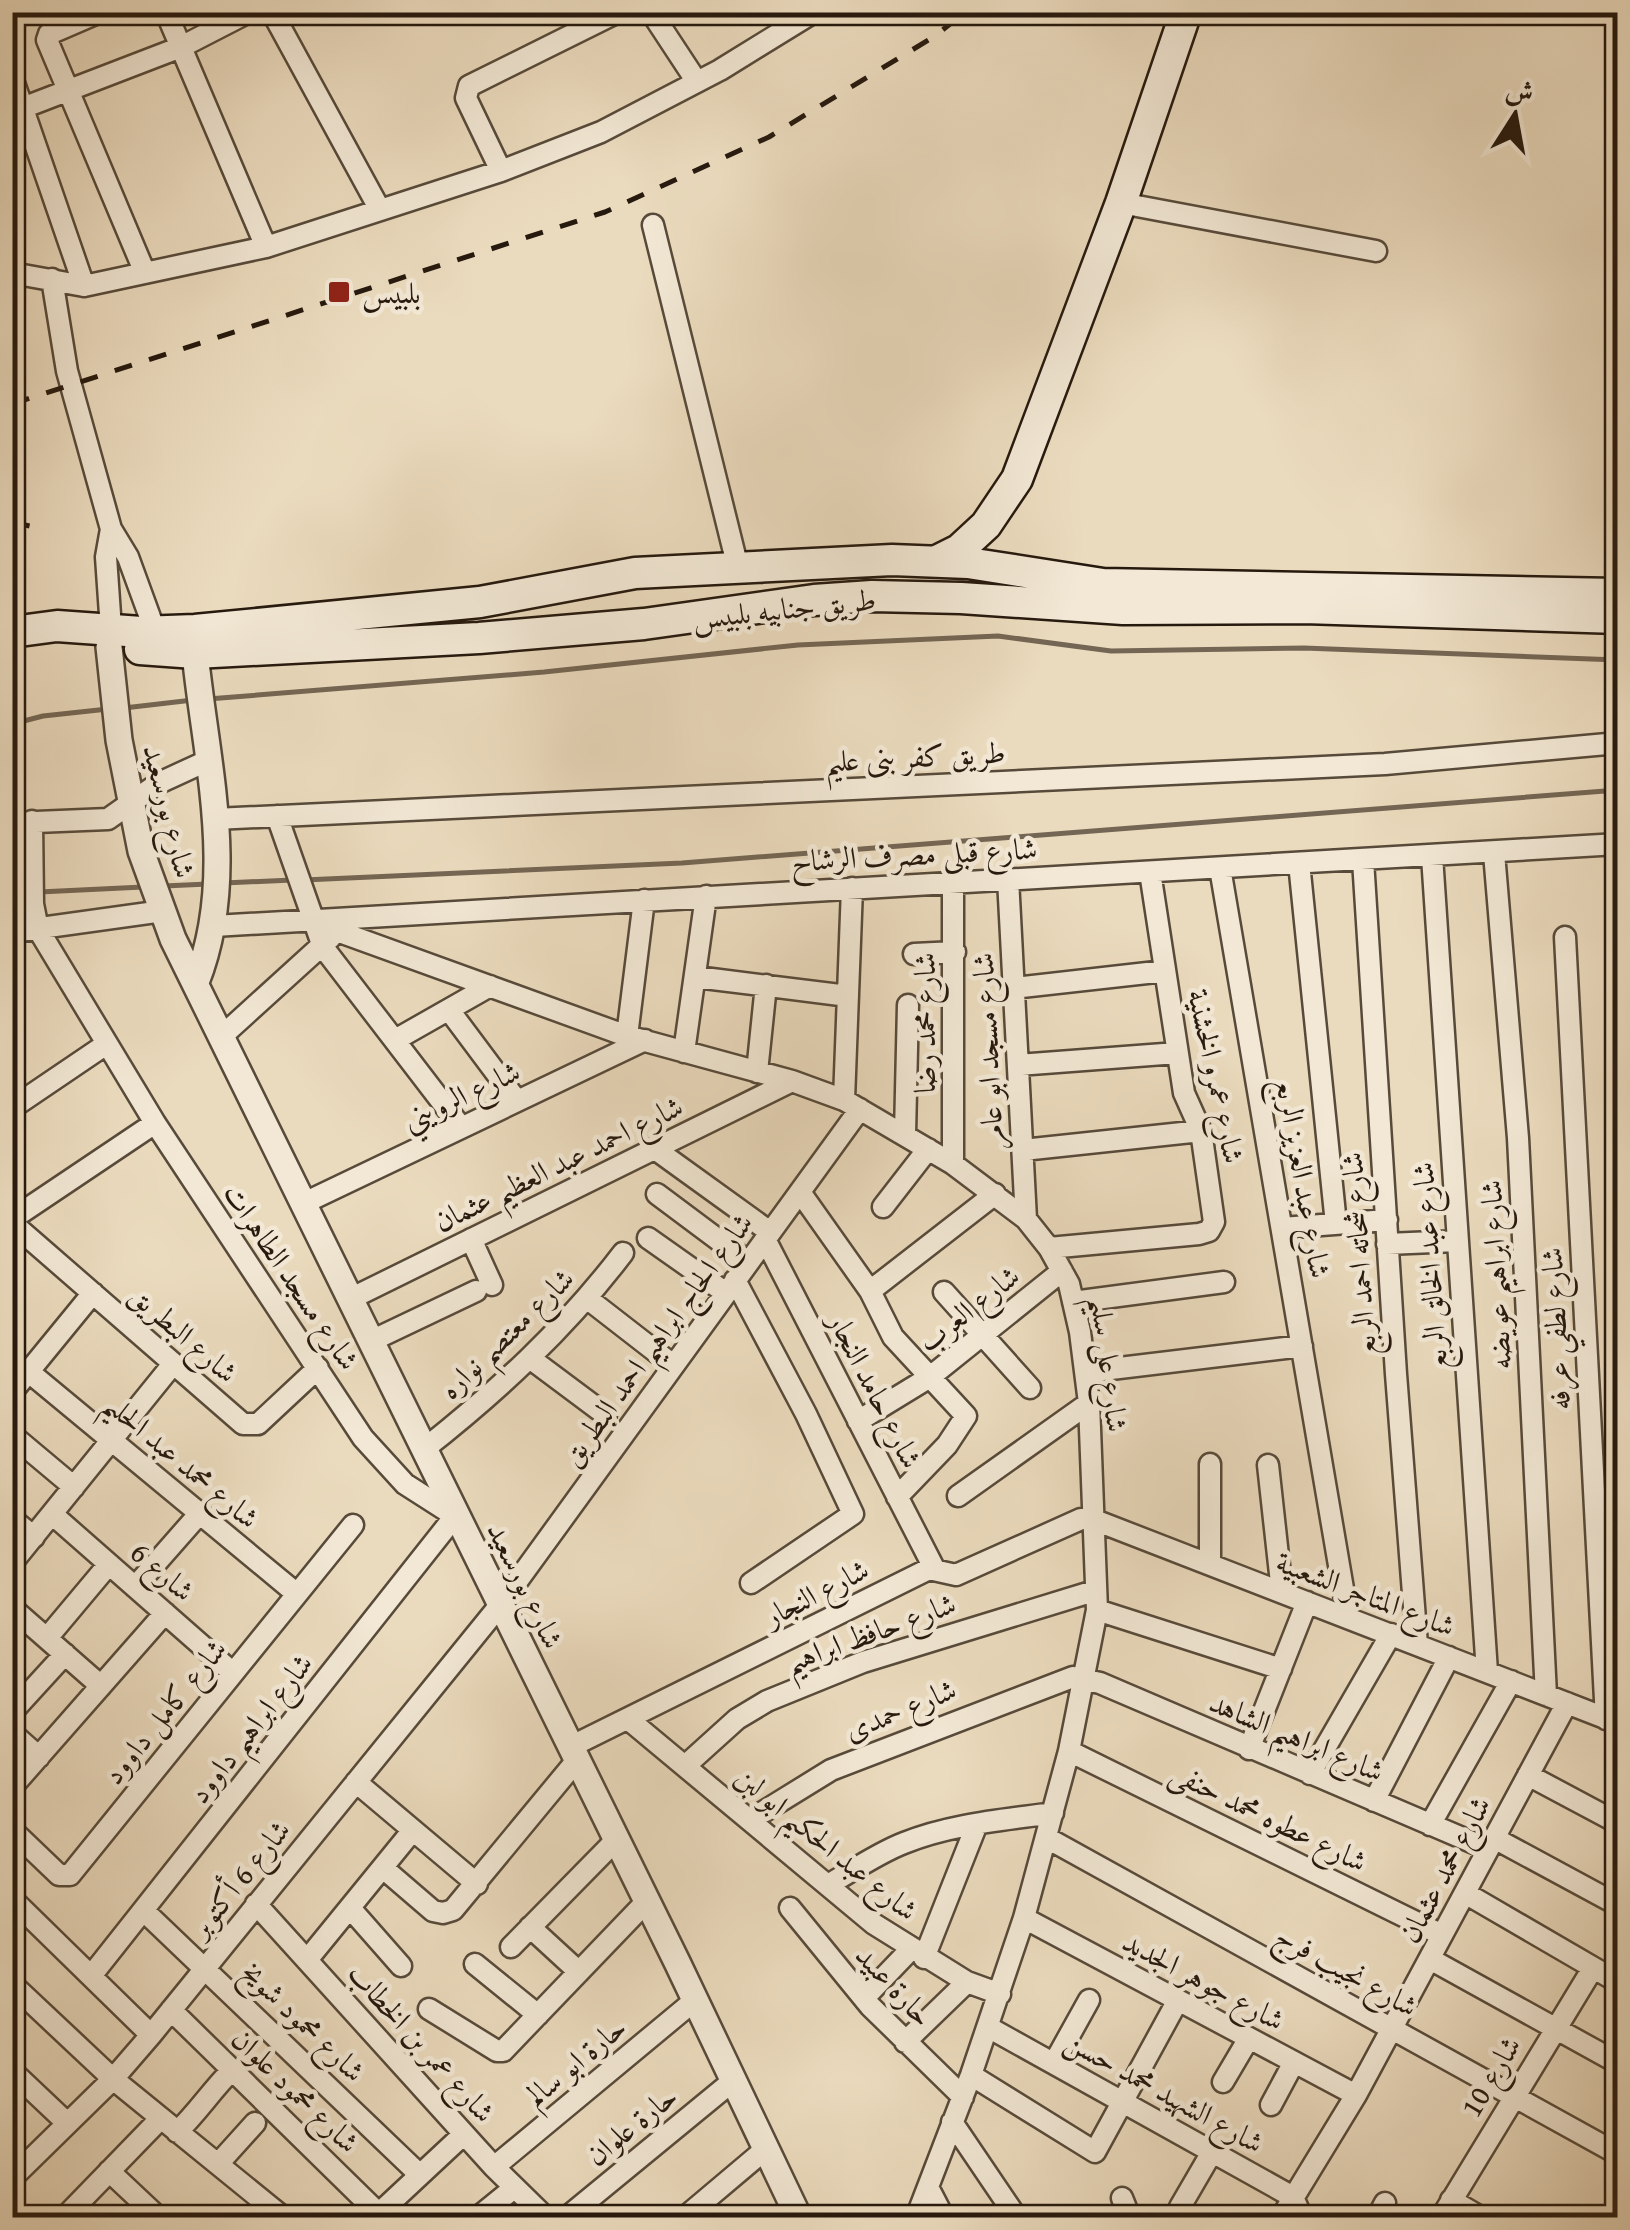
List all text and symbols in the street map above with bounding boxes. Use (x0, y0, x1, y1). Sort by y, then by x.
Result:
north arrow (1465, 65, 1565, 165)
text: ش (1502, 67, 1537, 113)
place label: بلبيس (362, 270, 421, 314)
marker: بلبيس (326, 279, 352, 305)
street label: طريق جنابيه بلبيس (690, 576, 878, 640)
street label: طريق كفر بنى عليم (823, 729, 1007, 791)
street label: شارع بورسعيد (128, 740, 208, 883)
street label: شارع قبلى مصرف الرشاح (790, 826, 1039, 887)
street label: شارع محمد رضا (902, 952, 950, 1094)
street label: شارع مسجد ابو عامر (960, 952, 1018, 1150)
street label: شارع عمرو الخشنية (1173, 985, 1257, 1168)
street label: شارع الرويني (395, 1049, 530, 1147)
street label: شارع عبد العزيز الربع (1259, 1075, 1343, 1282)
street label: شارع احمد عبد العظيم عثمان (426, 1084, 694, 1250)
street label: شارع شحاته احمد الربع (1329, 1150, 1393, 1357)
street label: شارع عبد الخالق الربع (1400, 1160, 1464, 1371)
street label: شارع مسجد الطاهرات (210, 1174, 371, 1381)
street label: شارع ابراهيم عويضه (1468, 1179, 1530, 1371)
street label: شارع الحاج ابراهيم احمد البطريق (549, 1203, 770, 1480)
street label: شارع لطفي عرفه (1529, 1246, 1590, 1411)
street label: شارع العرب (907, 1254, 1031, 1365)
street label: شارع معتصم نواره (428, 1257, 589, 1415)
street label: شارع البطريق (117, 1273, 248, 1396)
street label: شارع على سليم (1072, 1293, 1140, 1435)
street label: شارع حامد النجار (813, 1302, 934, 1478)
street label: شارع محمد عبد الحليم (89, 1381, 270, 1545)
street label: شارع بورسعيد (473, 1514, 576, 1658)
street label: شارع 6 (118, 1530, 205, 1615)
street label: شارع المتاجر الشعبية (1269, 1539, 1462, 1651)
street label: شارع النجار (753, 1547, 878, 1642)
street label: شارع حافظ ابراهيم (778, 1581, 965, 1691)
street label: شارع كامل داوود (91, 1628, 240, 1796)
street label: شارع ابراهيم داوود (177, 1643, 329, 1818)
street label: شارع حمدى (837, 1667, 964, 1755)
street label: شارع ابراهيم الشاهد (1200, 1679, 1391, 1800)
street label: شارع عطوه محمد حنفى (1161, 1749, 1375, 1886)
street label: شارع عبد الحكيم ابو لبن (721, 1755, 928, 1937)
street label: شارع محمد عثمان (1387, 1788, 1505, 1952)
street label: شارع 6 أكتوبر (176, 1809, 304, 1951)
street label: شارع نجيب فرج (1265, 1913, 1426, 2032)
street label: شارع جوهر الجديد (1113, 1919, 1293, 2045)
street label: حارة عبيد (846, 1934, 944, 2036)
street label: شارع محمود شويخ (229, 1950, 376, 2095)
street label: شارع عمر بن الخطاب (335, 1952, 506, 2135)
street label: حارة ابو سالم (515, 2005, 639, 2121)
street label: شارع محمود علوان (219, 2017, 370, 2166)
street label: شارع الشهيد محمد حسن (1056, 2018, 1273, 2167)
street label: شارع 10 (1449, 2027, 1535, 2127)
street label: حارة علوان (575, 2074, 687, 2176)

